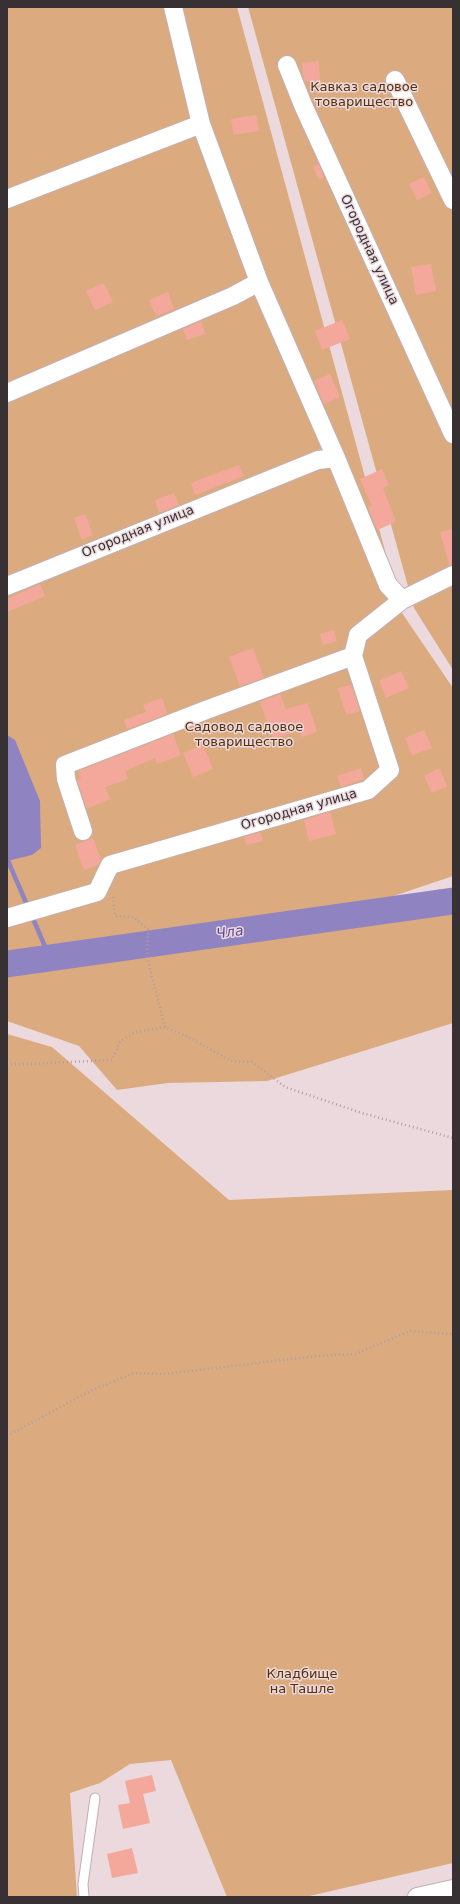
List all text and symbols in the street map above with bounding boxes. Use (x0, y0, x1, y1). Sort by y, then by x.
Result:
park label: Кавказ садовое товарищество (310, 80, 418, 111)
street label: Огородная улица (337, 192, 401, 308)
street label: Огородная улица (79, 502, 197, 562)
park label: Садовод садовое товарищество (185, 720, 303, 751)
street label: Огородная улица (239, 786, 359, 834)
water label: Чла (215, 923, 245, 943)
park label: Кладбище на Ташле (266, 1667, 338, 1698)

